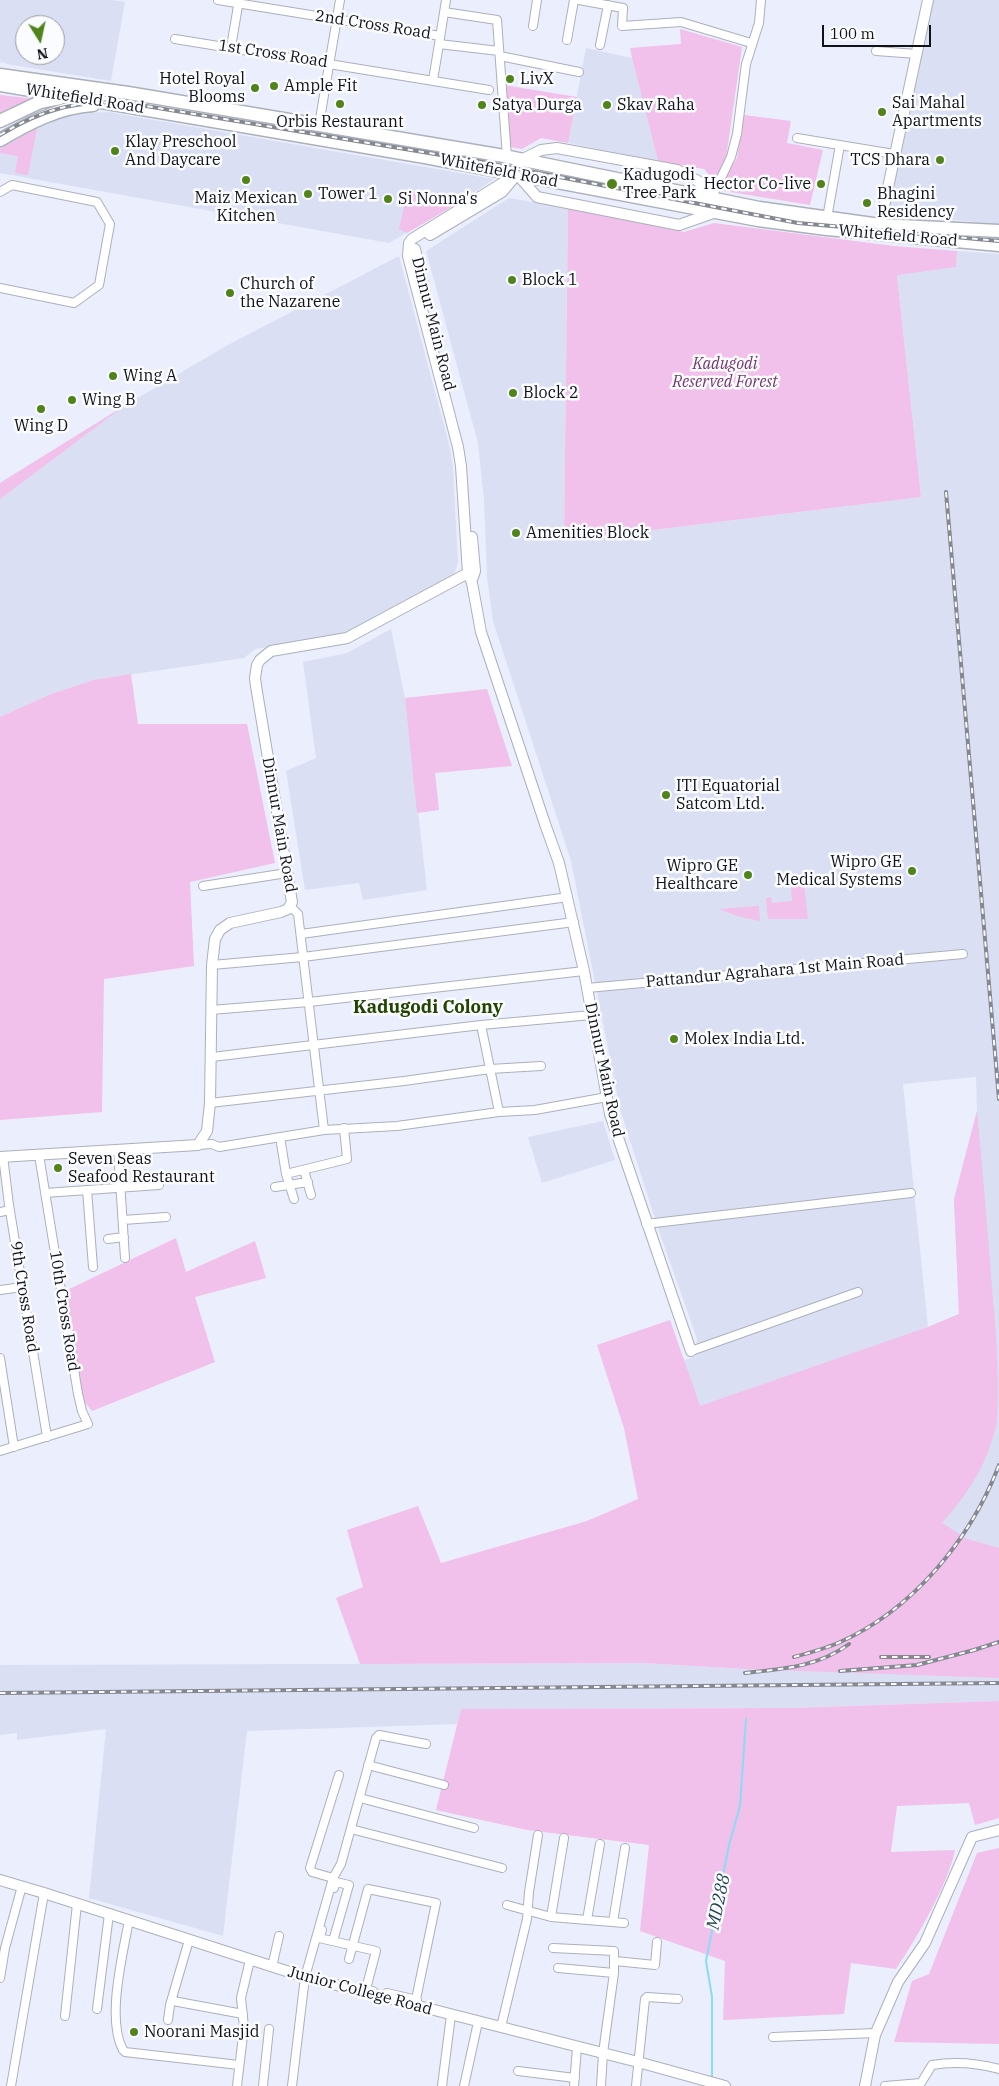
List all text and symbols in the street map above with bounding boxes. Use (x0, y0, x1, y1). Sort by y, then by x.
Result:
street label: 2nd Cross Road (314, 6, 432, 44)
north arrow (15, 15, 65, 65)
scale bar (824, 15, 933, 47)
text: 100 m (830, 24, 875, 43)
street label: 1st Cross Road (217, 36, 329, 72)
text: N (35, 44, 49, 64)
place label: Hotel Royal Blooms (159, 69, 245, 107)
place label: LivX (520, 69, 554, 89)
marker: LivX (504, 73, 516, 85)
place label: Ample Fit (284, 76, 357, 96)
street label: Whitefield Road (24, 80, 146, 118)
marker: Ample Fit (268, 80, 280, 92)
marker: Hotel Royal Blooms (249, 82, 261, 94)
place label: Sai Mahal Apartments (892, 93, 982, 131)
place label: Satya Durga (492, 95, 582, 115)
place label: Skav Raha (617, 95, 695, 115)
marker: Orbis Restaurant (334, 98, 346, 110)
marker: Satya Durga (476, 99, 488, 111)
marker: Skav Raha (601, 99, 613, 111)
marker: Sai Mahal Apartments (876, 106, 888, 118)
place label: Orbis Restaurant (276, 112, 404, 132)
place label: Klay Preschool And Daycare (125, 132, 237, 170)
marker: Klay Preschool And Daycare (109, 145, 121, 157)
street label: Whitefield Road (438, 150, 560, 192)
place label: TCS Dhara (850, 150, 930, 170)
marker: TCS Dhara (934, 154, 946, 166)
place label: Kadugodi Tree Park (623, 165, 696, 203)
marker: Maiz Mexican Kitchen (240, 174, 252, 186)
place label: Hector Co-live (703, 174, 811, 194)
marker: Kadugodi Tree Park (605, 177, 619, 191)
marker: Hector Co-live (815, 178, 827, 190)
place label: Tower 1 (318, 184, 378, 204)
place label: Bhagini Residency (877, 184, 954, 222)
place label: Maiz Mexican Kitchen (194, 188, 298, 226)
marker: Tower 1 (302, 188, 314, 200)
place label: Si Nonna's (398, 189, 478, 209)
marker: Si Nonna's (382, 193, 394, 205)
marker: Bhagini Residency (861, 197, 873, 209)
street label: Whitefield Road (837, 221, 959, 251)
street label: Dinnur Main Road (407, 255, 459, 393)
place label: Block 1 (522, 270, 578, 290)
place label: Church of the Nazarene (240, 274, 340, 312)
marker: Block 1 (506, 274, 518, 286)
marker: Church of the Nazarene (224, 287, 236, 299)
park label: Kadugodi Reserved Forest (672, 354, 778, 392)
place label: Wing A (123, 366, 177, 386)
marker: Wing A (107, 370, 119, 382)
place label: Block 2 (523, 383, 579, 403)
marker: Block 2 (507, 387, 519, 399)
place label: Wing B (82, 390, 136, 410)
marker: Wing B (66, 394, 78, 406)
marker: Wing D (35, 403, 47, 415)
place label: Wing D (14, 416, 68, 436)
place label: Amenities Block (526, 523, 649, 543)
marker: Amenities Block (510, 527, 522, 539)
street label: Dinnur Main Road (258, 756, 300, 894)
place label: ITI Equatorial Satcom Ltd. (676, 776, 780, 814)
marker: ITI Equatorial Satcom Ltd. (660, 789, 672, 801)
place label: Wipro GE Medical Systems (776, 852, 902, 890)
place label: Wipro GE Healthcare (655, 856, 738, 894)
marker: Wipro GE Medical Systems (906, 865, 918, 877)
marker: Wipro GE Healthcare (742, 869, 754, 881)
street label: Pattandur Agrahara 1st Main Road (645, 950, 905, 992)
district label: Kadugodi Colony (353, 997, 503, 1019)
street label: Dinnur Main Road (580, 1001, 628, 1139)
place label: Molex India Ltd. (684, 1029, 805, 1049)
marker: Molex India Ltd. (668, 1033, 680, 1045)
place label: Seven Seas Seafood Restaurant (68, 1149, 215, 1187)
marker: Seven Seas Seafood Restaurant (52, 1162, 64, 1174)
street label: 9th Cross Road (6, 1240, 42, 1354)
street label: 10th Cross Road (45, 1249, 83, 1373)
water label: MD288 (703, 1872, 735, 1932)
street label: Junior College Road (286, 1962, 434, 2020)
place label: Noorani Masjid (144, 2022, 259, 2042)
marker: Noorani Masjid (128, 2026, 140, 2038)

